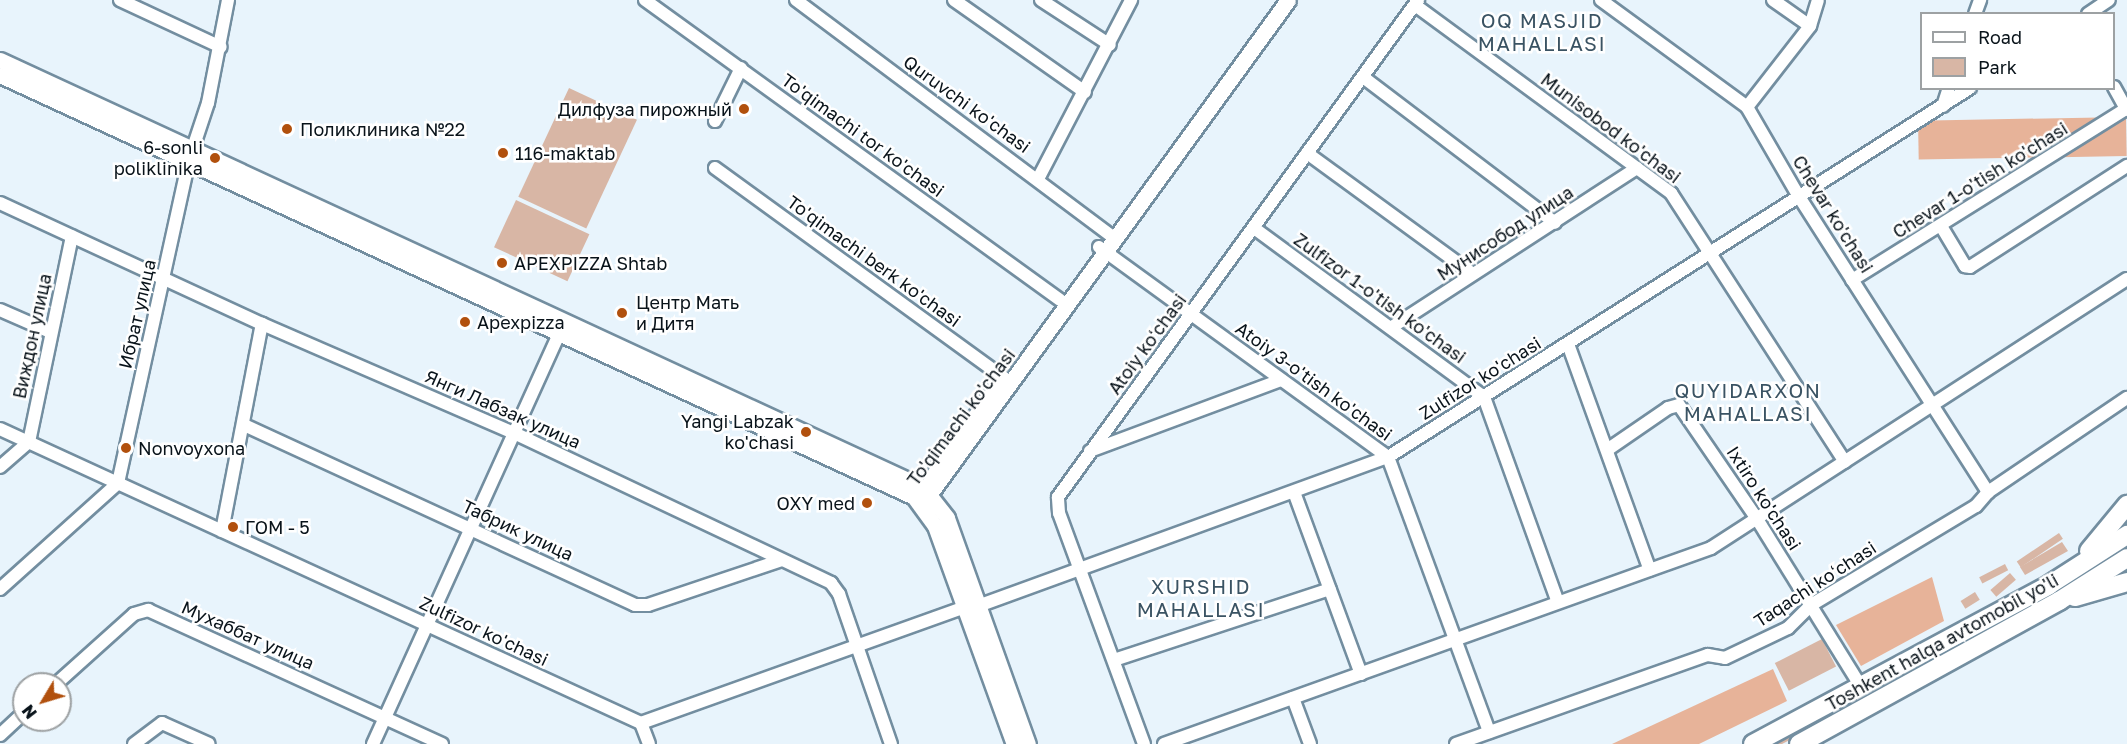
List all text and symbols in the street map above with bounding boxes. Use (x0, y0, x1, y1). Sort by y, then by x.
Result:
district label: OQ MASJID MAHALLASI (1478, 8, 1606, 55)
legend (1920, 12, 2115, 90)
text: Road (1978, 26, 2022, 48)
street label: Quruvchi ko'chasi (899, 51, 1035, 157)
text: Park (1978, 56, 2017, 78)
street label: Munisobod ko'chasi (1537, 68, 1685, 188)
street label: To'qimachi tor ko'chasi (778, 69, 948, 201)
place label: Дилфуза пирожный (558, 98, 732, 120)
marker: Дилфуза пирожный (737, 102, 751, 116)
street label: Chevar 1-o'tish ko'chasi (1889, 117, 2071, 243)
place label: Поликлиника №22 (300, 118, 465, 140)
marker: Поликлиника №22 (278, 120, 296, 138)
place label: 6-sonli poliklinika (114, 137, 203, 180)
place label: 116-maktab (515, 142, 615, 164)
marker: 116-maktab (496, 146, 510, 160)
marker: 6-sonli poliklinika (208, 151, 222, 165)
street label: Chevar ko'chasi (1788, 151, 1878, 277)
street label: Мунисобод улица (1433, 181, 1577, 285)
street label: To'qimachi berk ko'chasi (783, 191, 965, 331)
street label: Zulfizor 1-o'tish ko'chasi (1290, 228, 1470, 368)
place label: APEXPIZZA Shtab (514, 252, 667, 274)
marker: APEXPIZZA Shtab (495, 256, 509, 270)
street label: Ибрат улица (114, 257, 160, 371)
street label: Виждон улица (8, 271, 56, 401)
street label: Atoiy koʻchasi (1103, 290, 1191, 398)
place label: Центр Мать и Дитя (636, 292, 739, 334)
marker: Центр Мать и Дитя (613, 304, 631, 322)
place label: Apexpizza (477, 311, 565, 333)
marker: Apexpizza (458, 315, 472, 329)
street label: Atoiy 3-o'tish ko'chasi (1232, 317, 1396, 445)
street label: Zulfizor ko'chasi (1415, 332, 1545, 424)
street label: To'qimachi ko'chasi (902, 344, 1020, 490)
street label: Янги Лабзак улица (422, 365, 584, 453)
district label: QUYIDARXON MAHALLASI (1675, 379, 1821, 426)
place label: Yangi Labzak ko'chasi (681, 411, 794, 454)
marker: Yangi Labzak ko'chasi (799, 425, 813, 439)
place label: Nonvoyxona (138, 437, 245, 459)
marker: Nonvoyxona (119, 441, 133, 455)
street label: Ixtiro ko'chasi (1722, 442, 1806, 554)
place label: OXY med (777, 492, 855, 514)
street label: Табрик улица (459, 495, 577, 565)
marker: OXY med (860, 496, 874, 510)
place label: ГОМ - 5 (245, 516, 310, 538)
marker: ГОМ - 5 (226, 520, 240, 534)
street label: Taqachi koʻchasi (1750, 536, 1880, 632)
street label: Toshkent halqa avtomobil yo'li (1822, 569, 2062, 715)
district label: XURSHID MAHALLASI (1137, 574, 1265, 621)
street label: Zulfizor ko'chasi (416, 592, 552, 670)
street label: Мухаббат улица (178, 596, 318, 674)
north arrow (12, 672, 72, 732)
text: N (18, 701, 41, 723)

